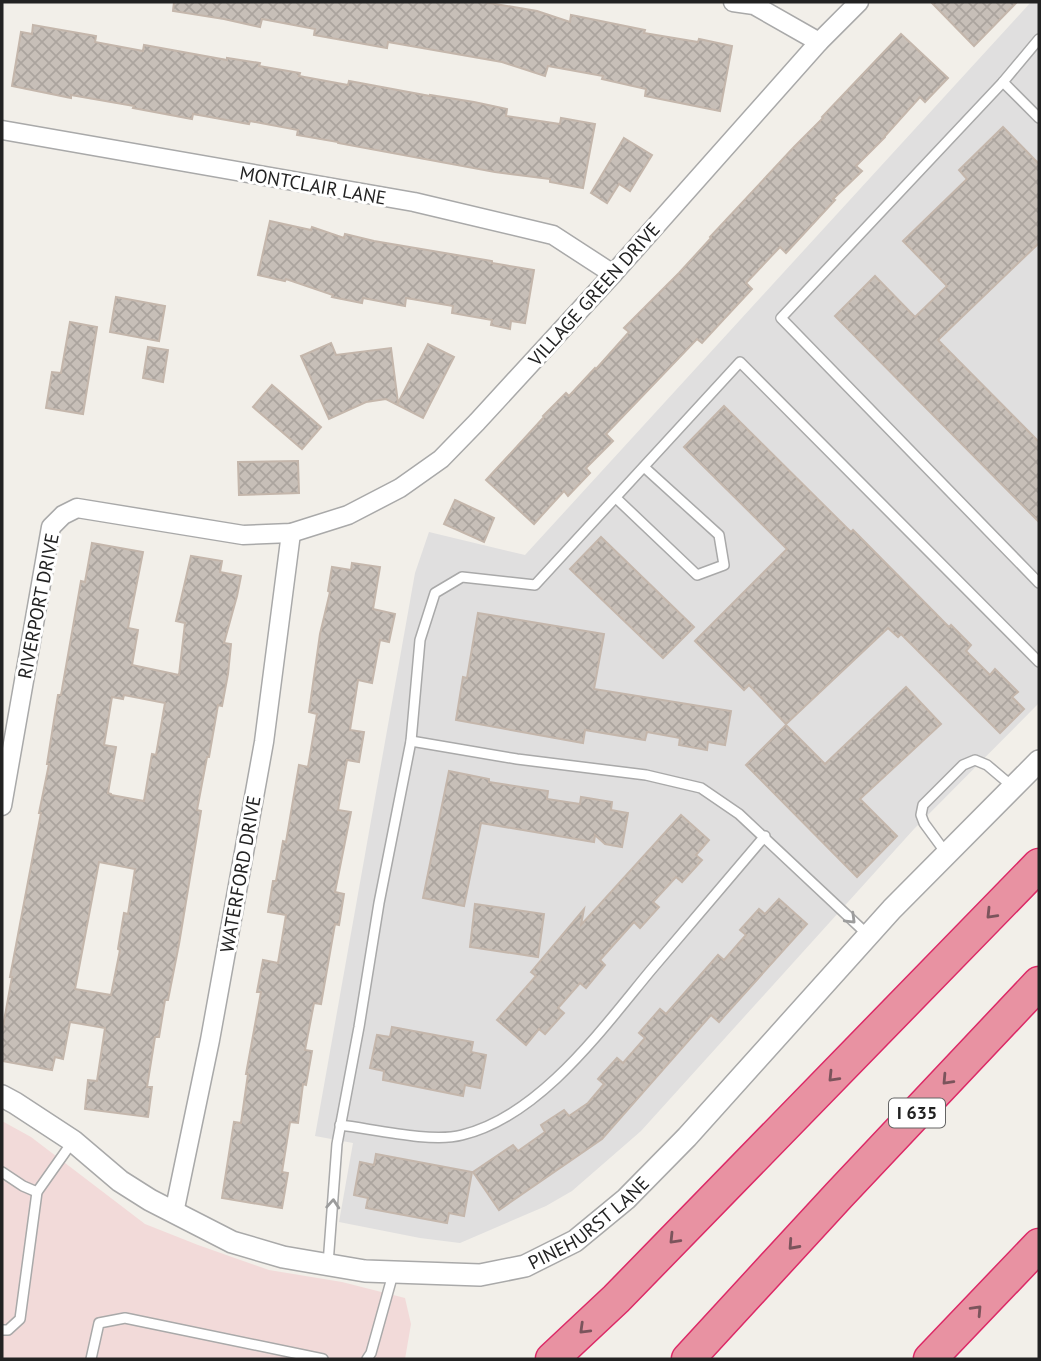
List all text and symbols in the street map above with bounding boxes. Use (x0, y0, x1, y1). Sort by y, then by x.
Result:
street label: MONTCLAIR LANE (238, 160, 388, 210)
street label: VILLAGE GREEN DRIVE (523, 217, 665, 372)
street label: RIVERPORT DRIVE (12, 531, 64, 681)
street label: WATERFORD DRIVE (214, 794, 266, 954)
one-way arrow (987, 906, 1000, 919)
one-way arrow (843, 910, 856, 923)
one-way arrow (828, 1069, 841, 1082)
one-way arrow (943, 1072, 956, 1085)
road number: I 635 (889, 1098, 945, 1128)
street label: PINEHURST LANE (524, 1171, 654, 1275)
one-way arrow (325, 1198, 340, 1209)
one-way arrow (669, 1231, 682, 1244)
one-way arrow (789, 1237, 801, 1250)
one-way arrow (969, 1305, 982, 1318)
one-way arrow (579, 1320, 592, 1333)

